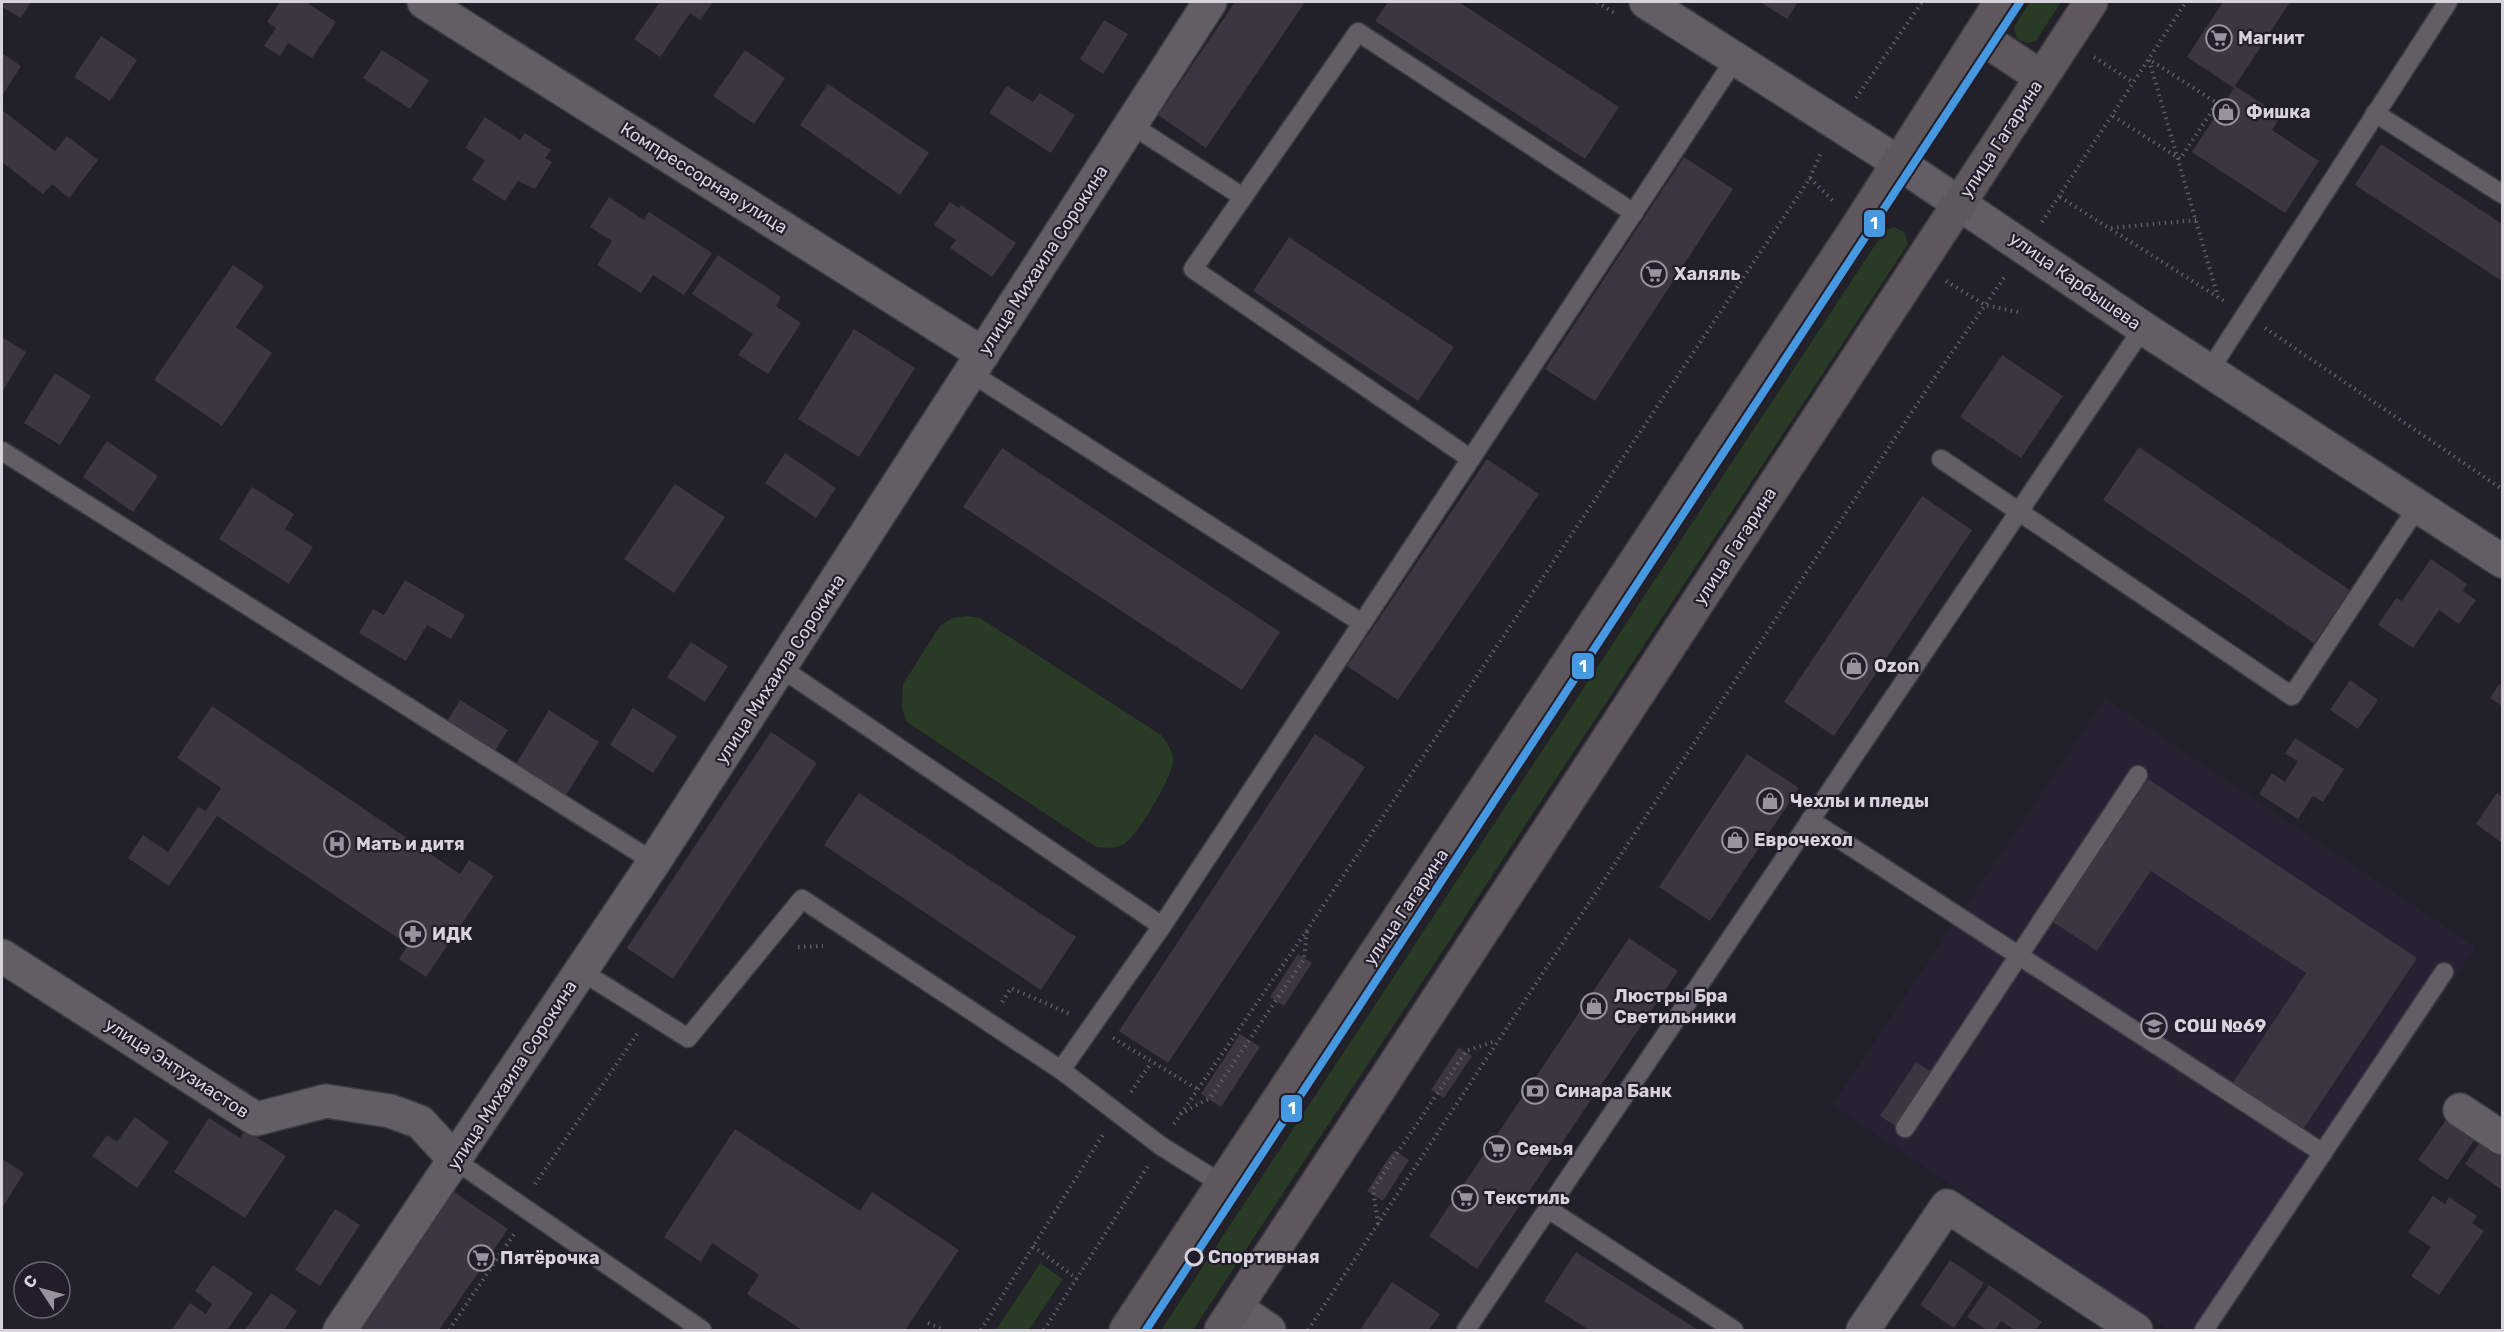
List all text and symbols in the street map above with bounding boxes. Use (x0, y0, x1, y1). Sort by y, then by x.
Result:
supermarket icon: Магнит (2204, 23, 2234, 53)
place label: Магнит (2238, 27, 2305, 49)
street label: улица Гагарина (1955, 76, 2047, 202)
shop icon: Фишка (2211, 97, 2241, 127)
place label: Фишка (2246, 101, 2311, 123)
street label: Компрессорная улица (616, 118, 792, 238)
street label: улица Михаила Сорокина (973, 161, 1113, 359)
line badge: 1 (1863, 209, 1886, 238)
text: 1 (1870, 214, 1878, 233)
street label: улица Карбышева (2005, 227, 2145, 335)
supermarket icon: Халяль (1639, 259, 1669, 289)
place label: Халяль (1674, 263, 1740, 285)
street label: улица Гагарина (1689, 483, 1781, 609)
street label: улица Михаила Сорокина (710, 570, 850, 768)
shop icon: Ozon (1839, 651, 1869, 681)
line badge: 1 (1571, 652, 1595, 680)
place label: Ozon (1874, 655, 1919, 677)
text: 1 (1579, 657, 1587, 676)
shop icon: Чехлы и пледы (1755, 786, 1785, 816)
place label: Чехлы и пледы (1790, 790, 1929, 812)
shop icon: Еврочехол (1720, 825, 1750, 855)
hospital icon: Мать и дитя (322, 829, 352, 859)
place label: Еврочехол (1754, 829, 1853, 851)
place label: Мать и дитя (356, 833, 465, 855)
street label: улица Гагарина (1359, 845, 1453, 969)
pharmacy icon: ИДК (398, 919, 428, 949)
place label: ИДК (432, 923, 473, 945)
street label: улица Михаила Сорокина (442, 976, 582, 1174)
place label: Люстры Бра Светильники (1614, 985, 1736, 1028)
shop icon: Люстры Бра Светильники (1579, 991, 1609, 1021)
school or university icon: СОШ №69 (2139, 1011, 2169, 1041)
street label: улица Энтузиастов (101, 1013, 253, 1123)
place label: СОШ №69 (2174, 1015, 2266, 1037)
bank icon: Синара Банк (1520, 1076, 1550, 1106)
place label: Синара Банк (1555, 1080, 1672, 1102)
line badge: 1 (1280, 1094, 1303, 1123)
text: 1 (1288, 1099, 1296, 1118)
supermarket icon: Семья (1482, 1134, 1512, 1164)
place label: Семья (1516, 1138, 1573, 1160)
supermarket icon: Текстиль (1450, 1183, 1480, 1213)
place label: Текстиль (1484, 1187, 1570, 1209)
supermarket icon: Пятёрочка (466, 1243, 496, 1273)
place label: Спортивная (1208, 1246, 1320, 1268)
place label: Пятёрочка (500, 1247, 600, 1269)
marker: Спортивная (1185, 1248, 1203, 1266)
north arrow (12, 1260, 72, 1320)
text: С (19, 1271, 41, 1292)

